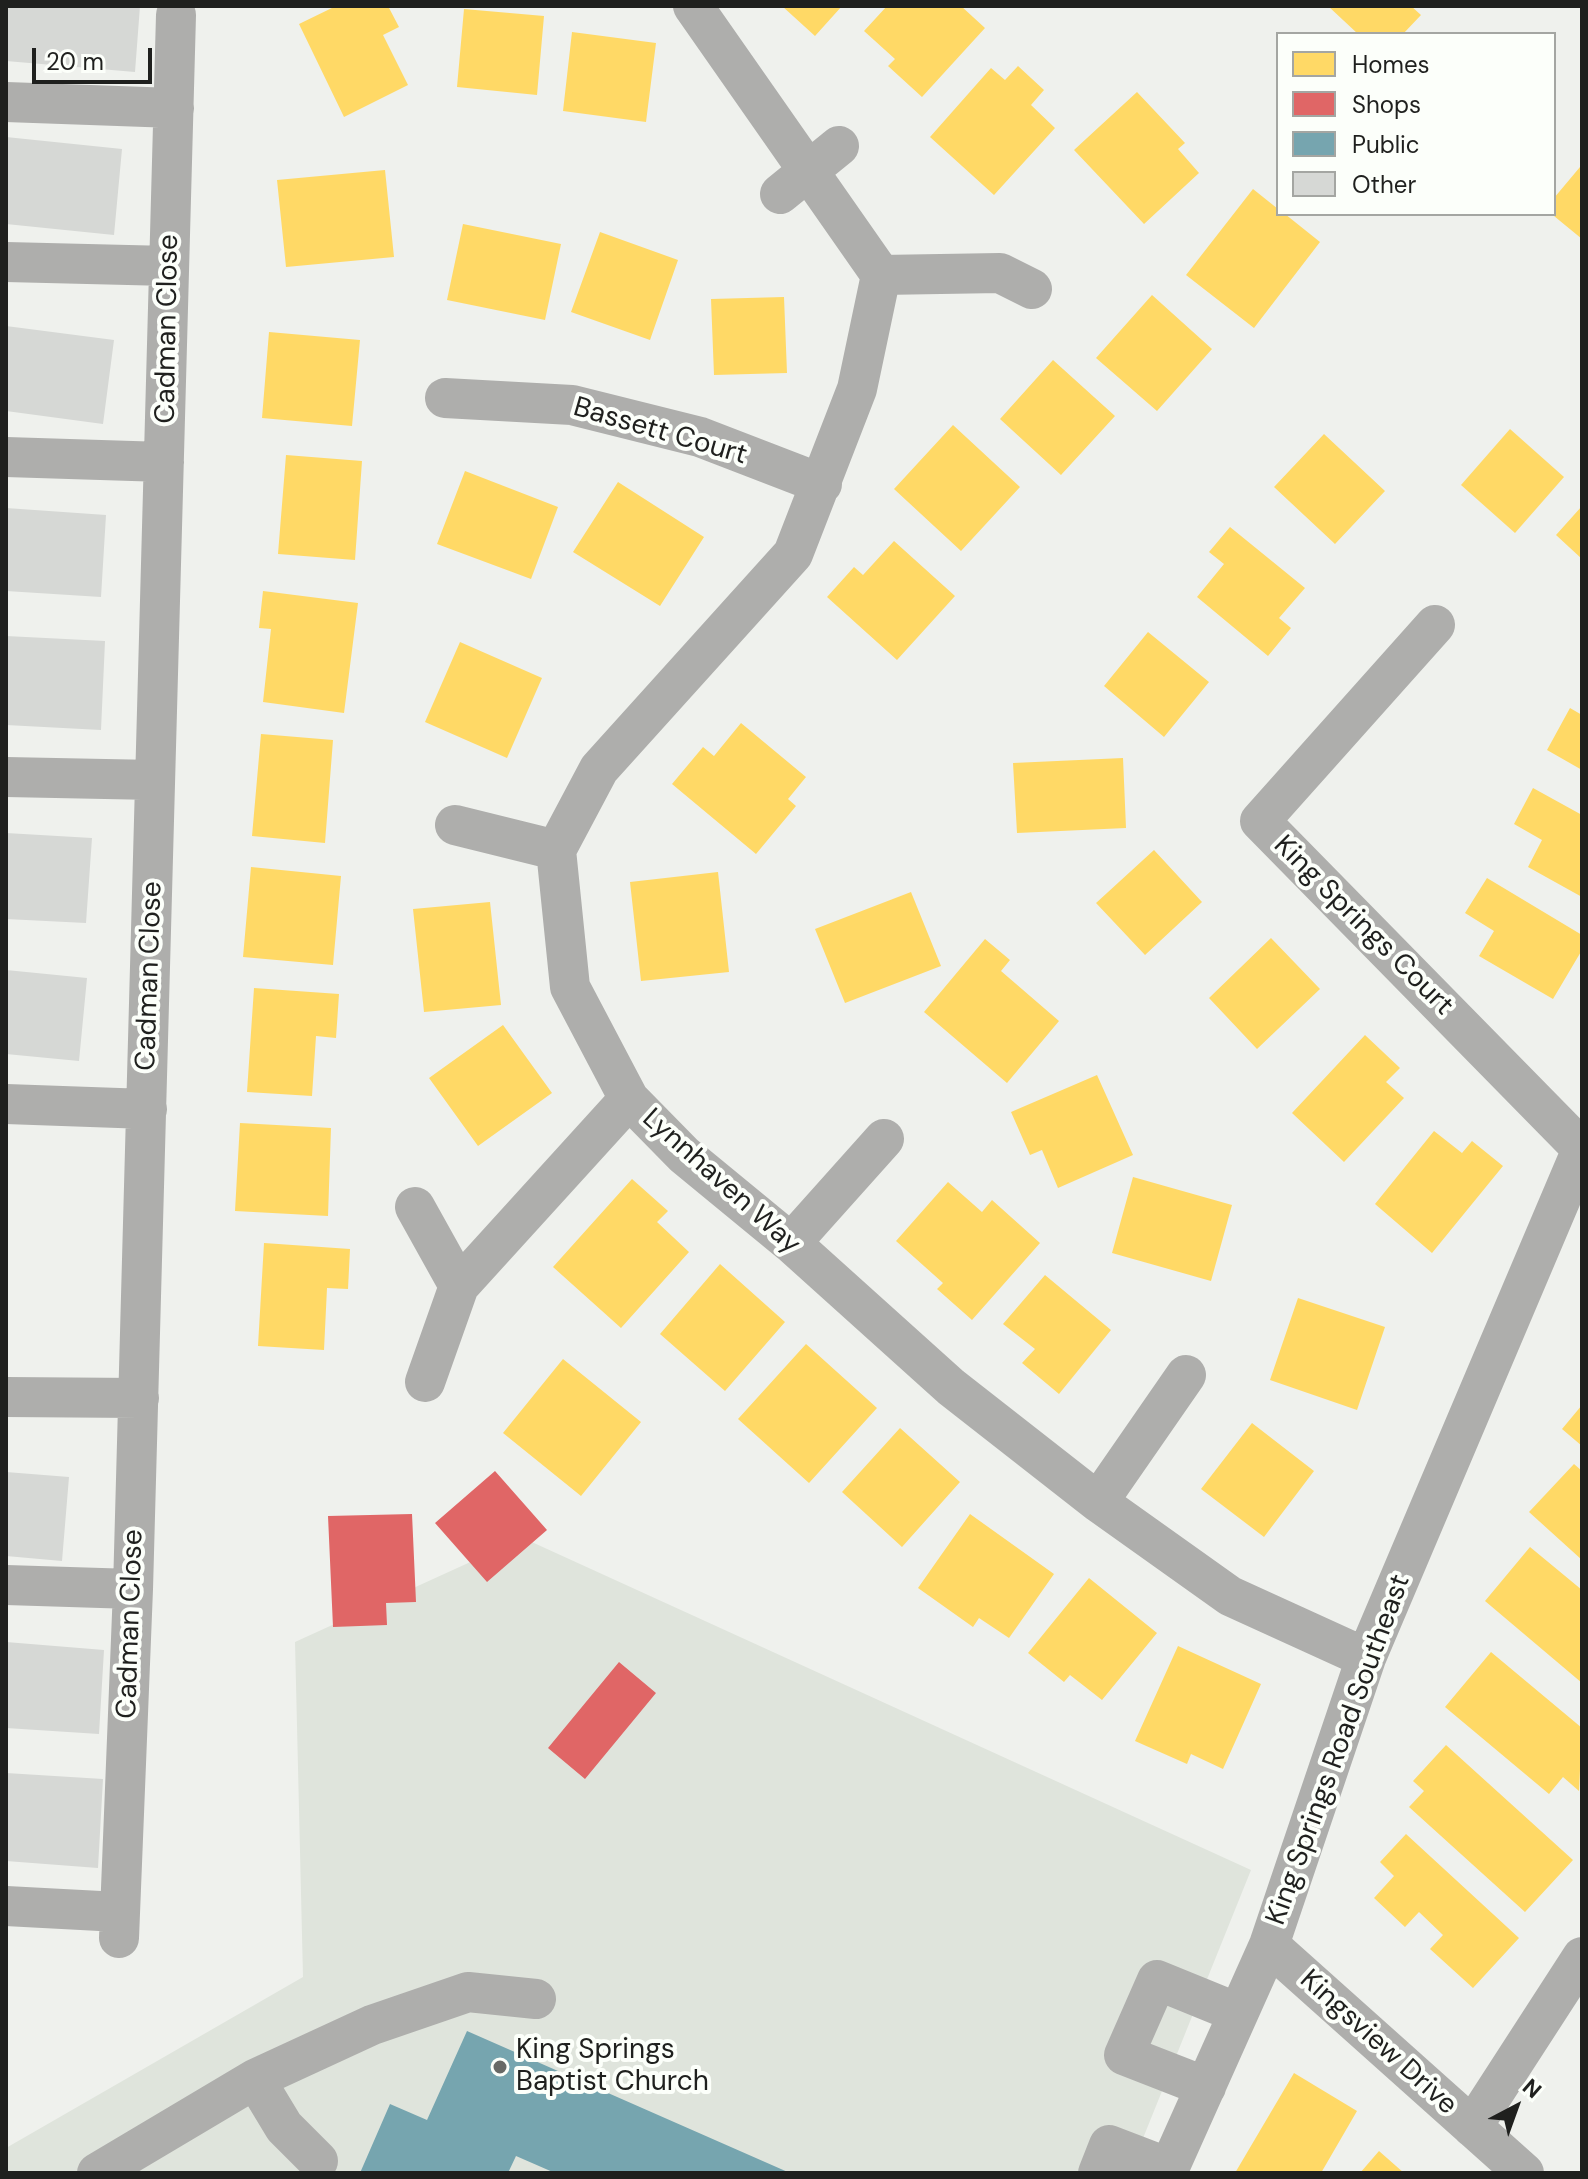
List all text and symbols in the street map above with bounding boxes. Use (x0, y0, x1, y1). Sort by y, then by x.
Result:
scale bar (36, 32, 156, 82)
legend (1276, 32, 1556, 216)
text: 20 m (46, 46, 104, 77)
text: Homes (1352, 49, 1430, 80)
text: Shops (1352, 89, 1421, 120)
text: Public (1352, 129, 1420, 160)
text: Other (1352, 169, 1416, 200)
street label: Cadman Close (150, 234, 186, 424)
street label: Bassett Court (569, 391, 751, 473)
street label: King Springs Court (1266, 829, 1460, 1023)
street label: Cadman Close (130, 881, 170, 1071)
street label: Lynnhaven Way (635, 1102, 807, 1262)
street label: Cadman Close (111, 1529, 151, 1719)
street label: King Springs Road Southeast (1260, 1570, 1418, 1930)
street label: Kingsview Drive (1292, 1964, 1464, 2122)
place label: King Springs Baptist Church (516, 2034, 709, 2100)
marker: King Springs Baptist Church (491, 2058, 509, 2076)
north arrow (1476, 2067, 1556, 2147)
text: N (1516, 2072, 1548, 2105)

